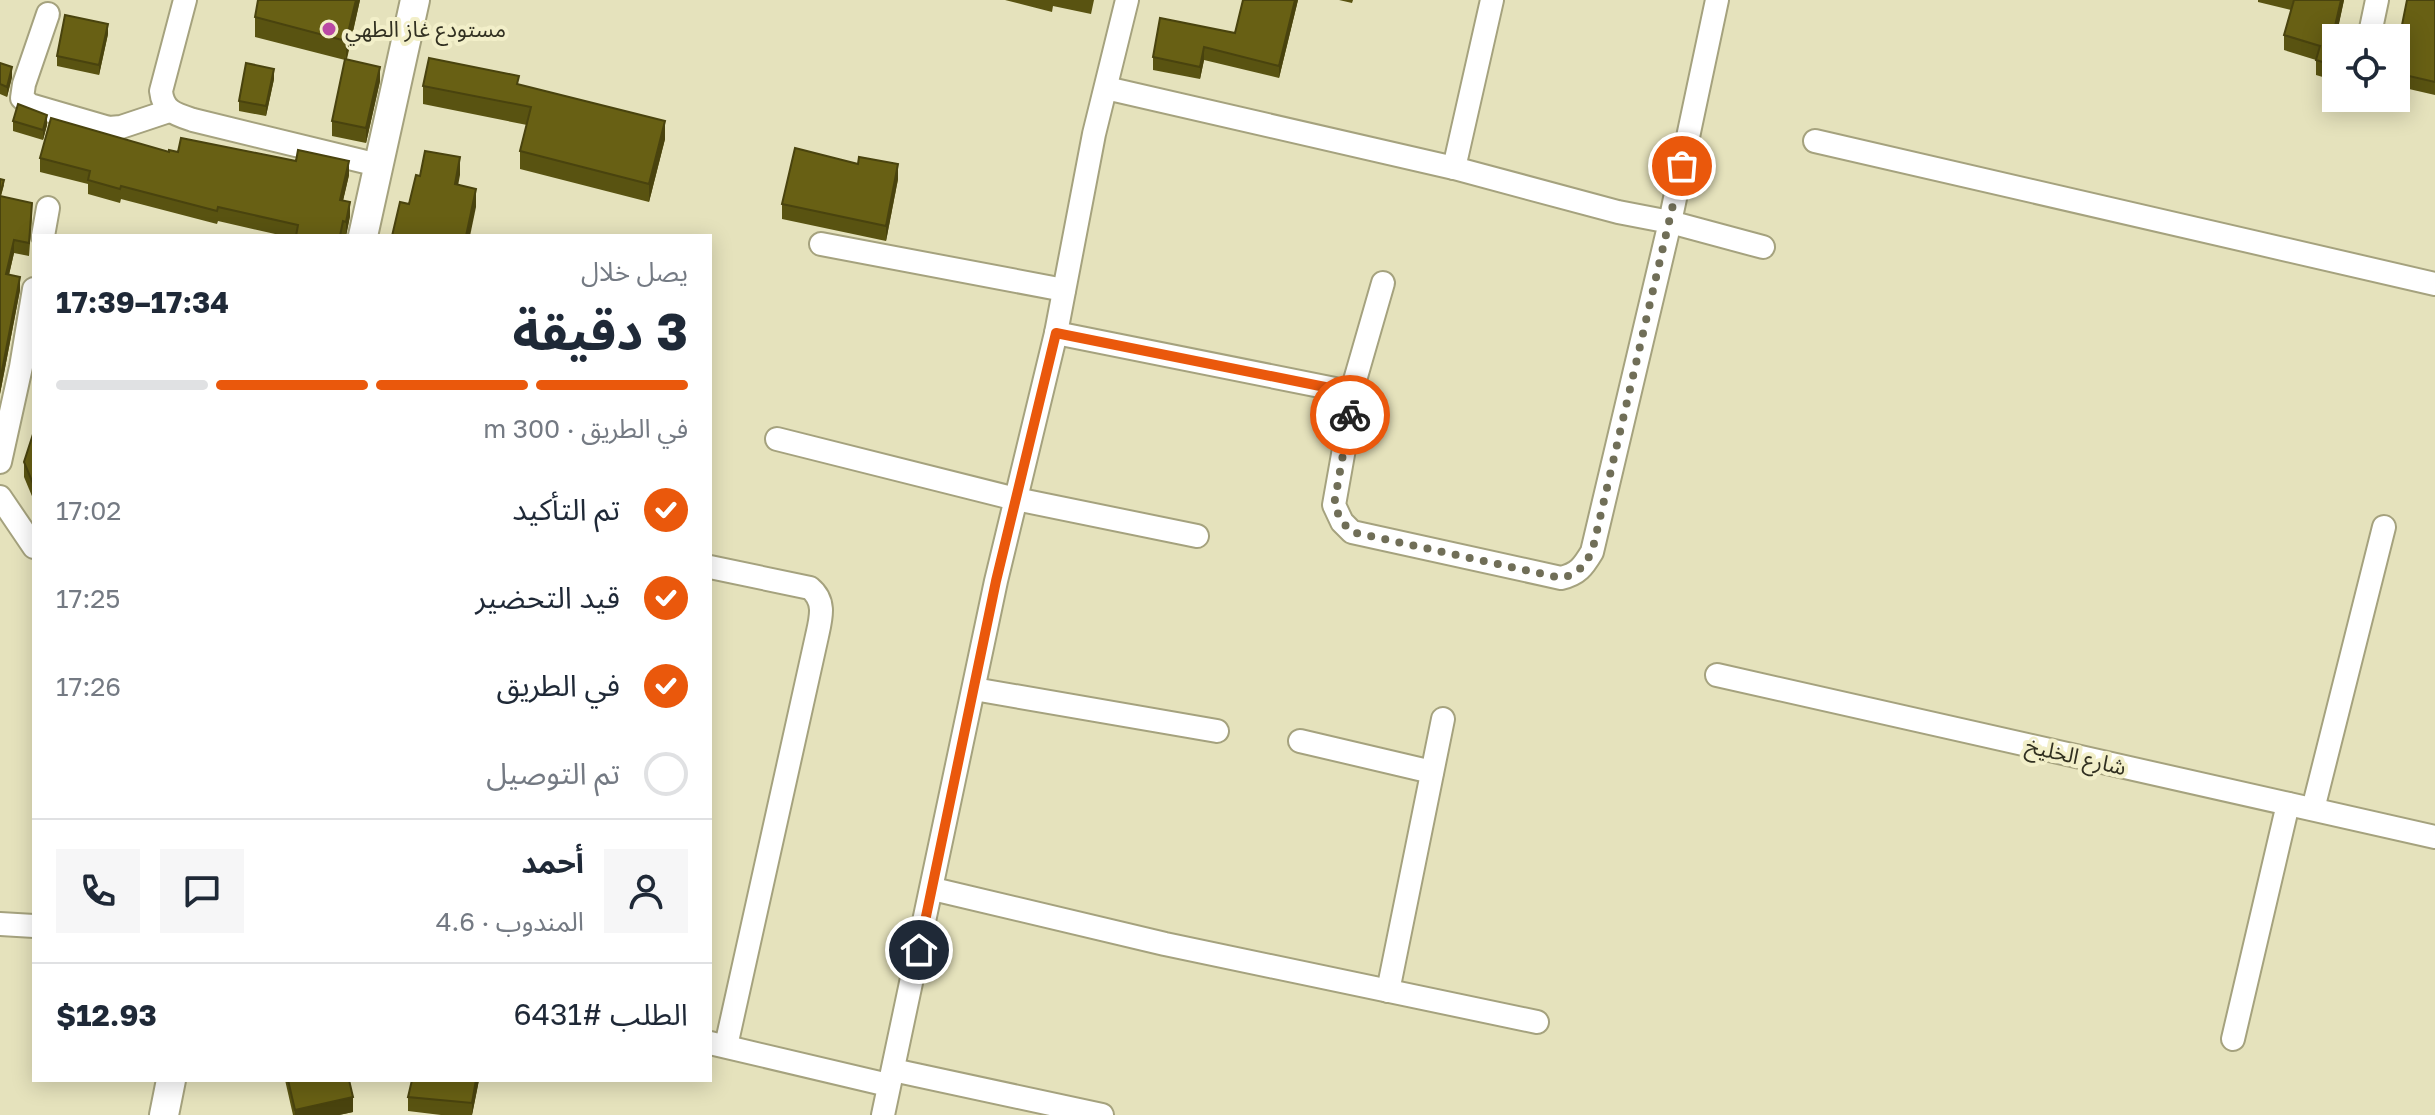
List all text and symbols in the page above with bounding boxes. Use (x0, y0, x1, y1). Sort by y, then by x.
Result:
place label: مستودع غاز الطهي (345, 15, 506, 46)
marker: مستودع غاز الطهي (320, 20, 338, 38)
map controls (2322, 24, 2410, 112)
button: locate (2322, 24, 2410, 112)
pin (1648, 132, 1716, 200)
icon: bag (1660, 144, 1704, 188)
text: يصل خلال (581, 256, 688, 287)
text: 17:34–17:39 (56, 284, 229, 320)
text: 3 دقيقة (512, 299, 688, 361)
courier (1310, 375, 1390, 455)
icon: bike (1328, 393, 1372, 437)
text: في الطريق · 300 m (483, 413, 688, 444)
icon: check (644, 488, 688, 532)
text: تم التأكيد (512, 491, 620, 527)
text: 17:02 (56, 495, 121, 526)
icon: check (644, 576, 688, 620)
text: قيد التحضير (475, 579, 620, 615)
text: 17:25 (56, 583, 120, 614)
icon: check (644, 664, 688, 708)
text: في الطريق (497, 667, 620, 703)
text: 17:26 (56, 671, 121, 702)
street label: شارع الخليخ (2022, 731, 2129, 784)
text: تم التوصيل (486, 755, 620, 791)
text: أحمد (521, 844, 584, 880)
button: phone (56, 849, 140, 933)
button: chat (160, 849, 244, 933)
button: person (604, 849, 688, 933)
text: المندوب · 4.6 (436, 906, 584, 937)
pin (885, 916, 953, 984)
icon: home (897, 928, 941, 972)
text: الطلب #6431 (514, 996, 688, 1032)
text: $12.93 (56, 997, 157, 1033)

